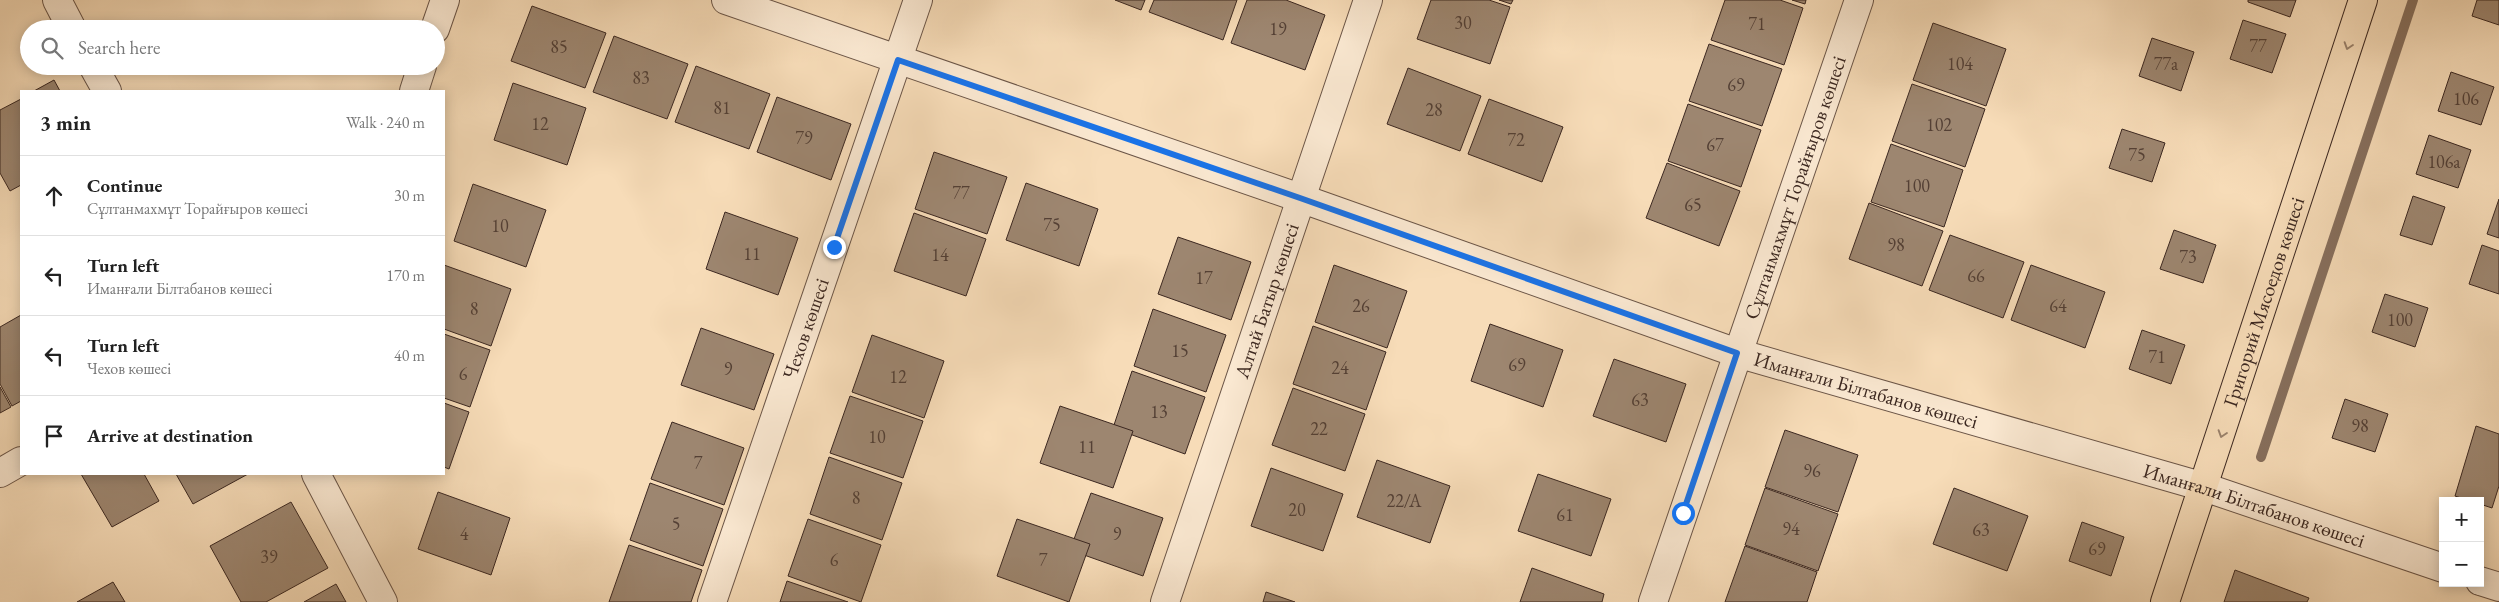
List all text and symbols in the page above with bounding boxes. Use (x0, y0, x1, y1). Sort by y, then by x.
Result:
house number: 30 (1454, 11, 1472, 34)
house number: 71 (1748, 12, 1766, 35)
house number: 19 (1269, 17, 1287, 40)
search box (20, 20, 445, 75)
icon: search (38, 34, 66, 62)
house number: 77 (2249, 34, 2267, 57)
text: Search here (78, 35, 160, 60)
house number: 85 (550, 35, 568, 58)
one-way arrow (2344, 42, 2354, 50)
street label: Сұлтанмахмұт Торайғыров көшесі (1738, 52, 1852, 323)
house number: 104 (1947, 52, 1973, 75)
house number: 77а (2154, 52, 2179, 75)
house number: 83 (632, 66, 650, 89)
house number: 69 (1727, 73, 1745, 96)
house number: 106 (2453, 87, 2479, 110)
house number: 81 (713, 96, 731, 119)
house number: 28 (1425, 98, 1443, 121)
text: 3 min (40, 109, 91, 136)
text: Walk · 240 m (346, 112, 425, 133)
house number: 12 (531, 112, 549, 135)
house number: 102 (1926, 113, 1952, 136)
house number: 79 (795, 126, 813, 149)
house number: 72 (1507, 128, 1525, 151)
house number: 67 (1706, 133, 1724, 156)
house number: 75 (2128, 143, 2146, 166)
house number: 106а (2427, 150, 2461, 173)
text: Continue (87, 173, 162, 198)
house number: 100 (1904, 174, 1930, 197)
house number: 77 (952, 181, 970, 204)
icon: ahead (40, 182, 68, 210)
text: 30 m (394, 185, 425, 206)
house number: 65 (1684, 193, 1702, 216)
street label: Григорий Мясоедов көшесі (2217, 193, 2310, 410)
text: Сұлтанмахмұт Торайғыров көшесі (87, 198, 308, 219)
house number: 75 (1043, 213, 1061, 236)
house number: 10 (491, 214, 509, 237)
street label: Алтай Батыр көшесі (1228, 220, 1305, 383)
house number: 98 (1887, 233, 1905, 256)
route end (823, 236, 846, 259)
house number: 11 (743, 242, 761, 265)
house number: 14 (931, 243, 949, 266)
house number: 73 (2179, 245, 2197, 268)
text: Turn left (87, 253, 159, 278)
icon: left (40, 262, 68, 290)
house number: 66 (1967, 264, 1985, 287)
text: 170 m (386, 265, 425, 286)
house number: 17 (1195, 266, 1213, 289)
street label: Чехов көшесі (776, 275, 835, 383)
text: Иманғали Білтабанов көшесі (87, 278, 272, 299)
house number: 26 (1352, 294, 1370, 317)
house number: 64 (2049, 294, 2067, 317)
house number: 8 (470, 297, 478, 320)
house number: 100 (2387, 308, 2413, 331)
text: Turn left (87, 333, 159, 358)
house number: 15 (1171, 339, 1189, 362)
icon: left (40, 342, 68, 370)
text: 40 m (394, 345, 425, 366)
house number: 71 (2148, 345, 2166, 368)
street label: Иманғали Білтабанов көшесі (1751, 346, 1981, 434)
house number: 69 (1508, 353, 1526, 376)
house number: 24 (1331, 356, 1349, 379)
house number: 9 (724, 357, 733, 380)
text: Чехов көшесі (87, 358, 171, 379)
house number: 6 (459, 362, 468, 385)
house number: 12 (889, 365, 907, 388)
house number: 63 (1631, 388, 1649, 411)
house number: 13 (1150, 400, 1168, 423)
house number: 98 (2351, 414, 2369, 437)
house number: 22 (1310, 417, 1328, 440)
icon: arrive (40, 422, 68, 450)
text: Arrive at destination (87, 423, 253, 448)
house number: 10 (868, 425, 886, 448)
one-way arrow (2217, 429, 2227, 437)
house number: 11 (1078, 435, 1096, 458)
house number: 7 (694, 451, 703, 474)
street label: Иманғали Білтабанов көшесі (2140, 457, 2369, 554)
house number: 96 (1803, 459, 1821, 482)
house number: 8 (852, 486, 860, 509)
house number: 22/А (1387, 489, 1422, 512)
map controls (2439, 497, 2484, 587)
button: + (2439, 497, 2484, 542)
house number: 20 (1288, 498, 1306, 521)
route start (1672, 502, 1695, 525)
house number: 61 (1556, 503, 1574, 526)
house number: 5 (672, 512, 680, 535)
house number: 94 (1782, 517, 1800, 540)
house number: 63 (1972, 518, 1990, 541)
house number: 4 (460, 522, 469, 545)
house number: 9 (1113, 522, 1122, 545)
house number: 69 (2088, 537, 2106, 560)
button: − (2439, 542, 2484, 587)
house number: 39 (260, 545, 278, 568)
house number: 6 (830, 548, 839, 571)
house number: 7 (1039, 548, 1048, 571)

